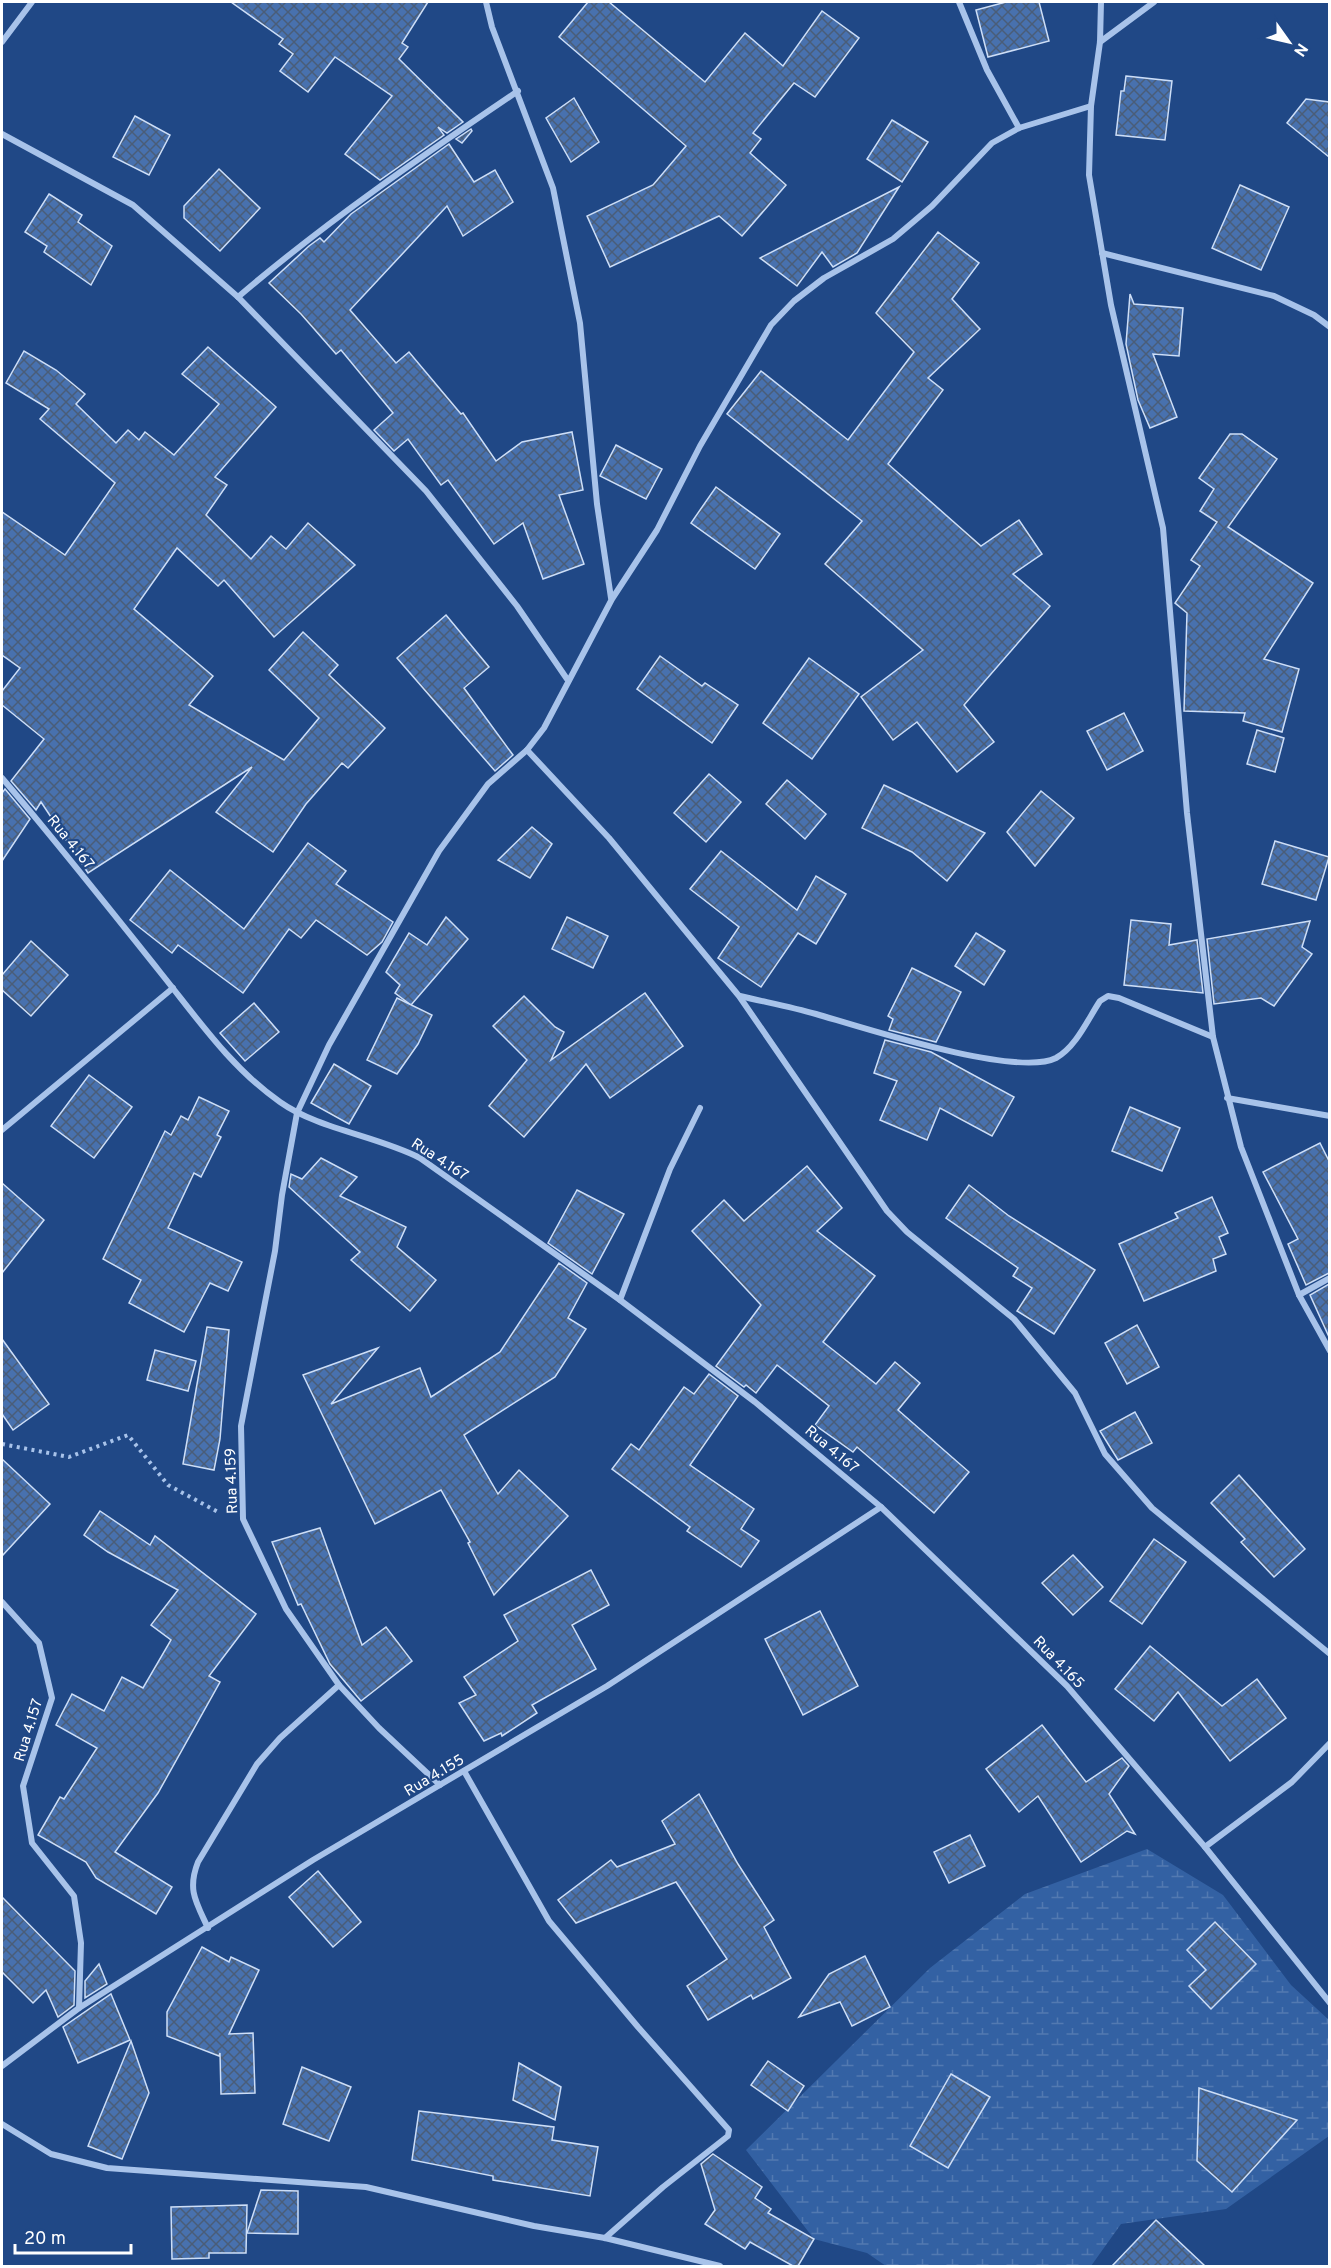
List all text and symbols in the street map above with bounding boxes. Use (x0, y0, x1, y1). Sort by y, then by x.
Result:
north arrow (1259, 12, 1319, 72)
text: N (1288, 39, 1311, 60)
street label: Rua 4.167 (42, 812, 98, 874)
street label: Rua 4.167 (407, 1135, 472, 1186)
street label: Rua 4.167 (800, 1422, 862, 1478)
street label: Rua 4.159 (222, 1448, 243, 1514)
street label: Rua 4.165 (1028, 1633, 1088, 1693)
street label: Rua 4.157 (11, 1696, 48, 1764)
street label: Rua 4.155 (401, 1751, 468, 1802)
scale bar (15, 2217, 130, 2255)
text: 20 m (24, 2228, 66, 2251)

